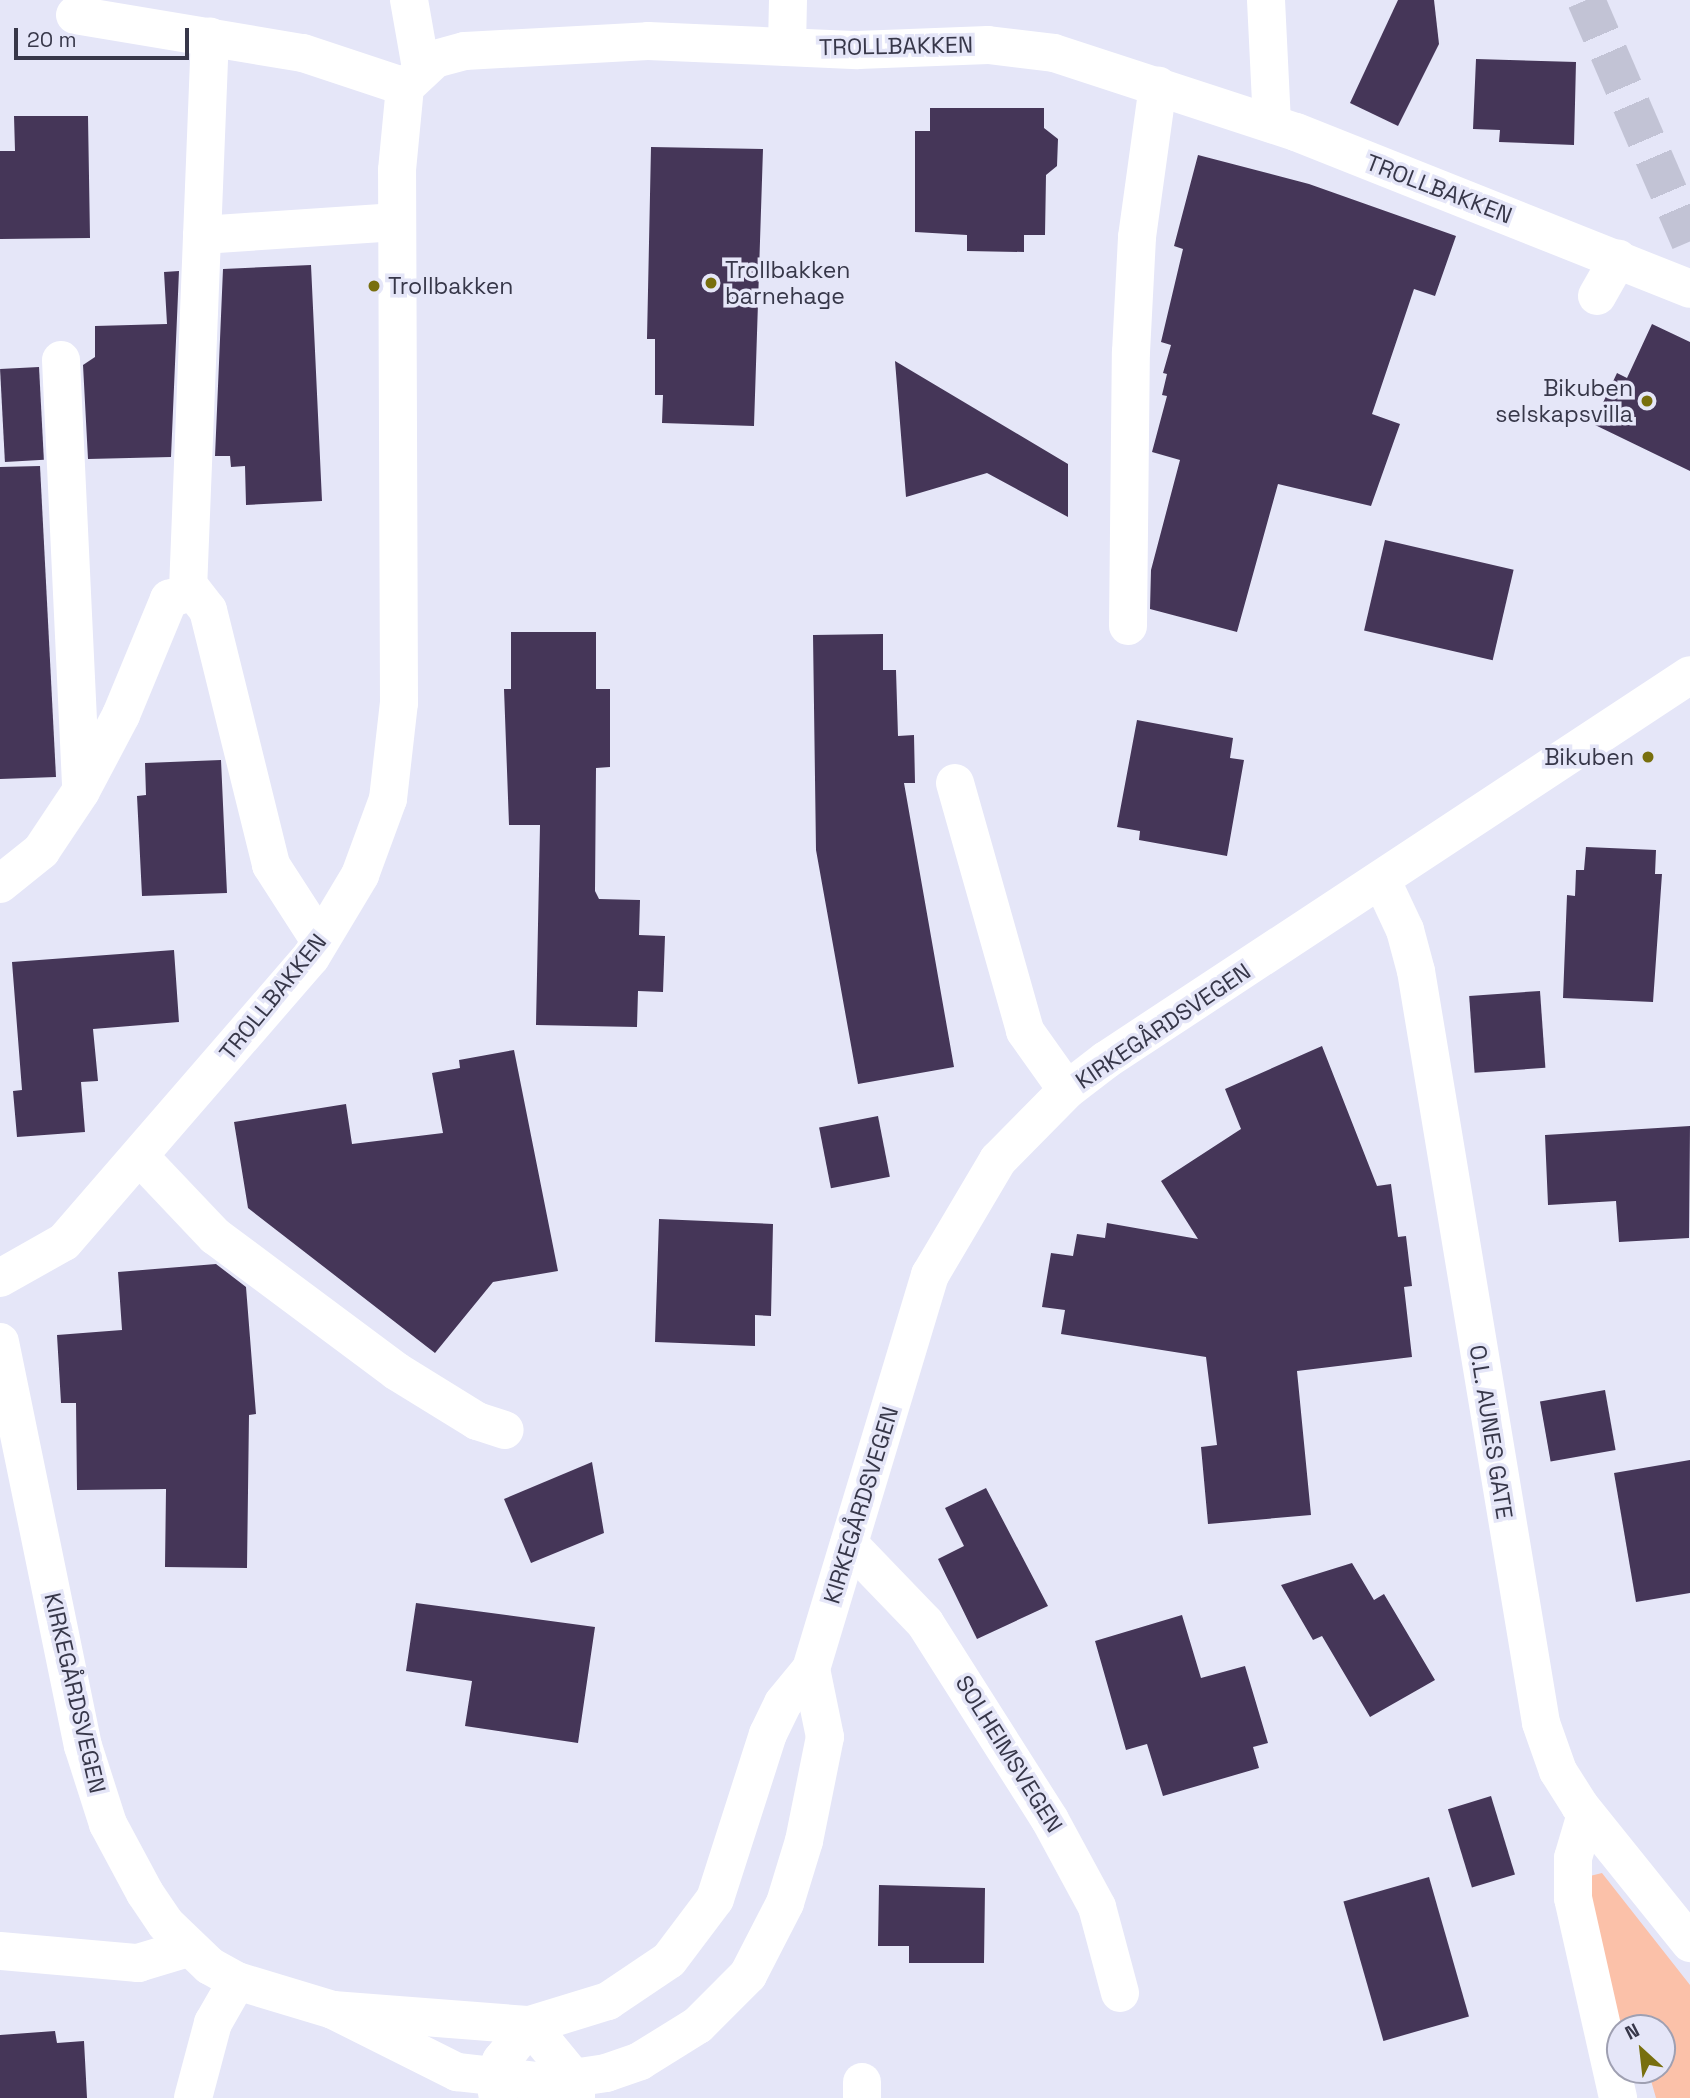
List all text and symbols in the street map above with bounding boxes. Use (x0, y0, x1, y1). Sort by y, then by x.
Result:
scale bar (18, 14, 192, 58)
text: 20 m (27, 26, 77, 53)
street label: TROLLBAKKEN (819, 31, 973, 61)
street label: TROLLBAKKEN (1362, 148, 1516, 230)
place label: Trollbakken barnehage (725, 256, 850, 310)
place label: Trollbakken (388, 272, 513, 300)
marker: Trollbakken barnehage (703, 275, 719, 291)
marker: Trollbakken (366, 278, 382, 294)
place label: Bikuben selskapsvilla (1495, 374, 1633, 428)
marker: Bikuben selskapsvilla (1639, 393, 1655, 409)
place label: Bikuben (1544, 743, 1634, 771)
marker: Bikuben (1640, 749, 1656, 765)
street label: TROLLBAKKEN (214, 928, 332, 1066)
street label: KIRKEGÅRDSVEGEN (1070, 957, 1256, 1095)
street label: O.L. AUNES GATE (1464, 1342, 1518, 1522)
street label: KIRKEGÅRDSVEGEN (818, 1403, 904, 1607)
street label: KIRKEGÅRDSVEGEN (39, 1590, 111, 1796)
street label: SOLHEIMSVEGEN (950, 1670, 1068, 1838)
north arrow (1606, 2014, 1676, 2084)
text: N (1621, 2018, 1643, 2046)

